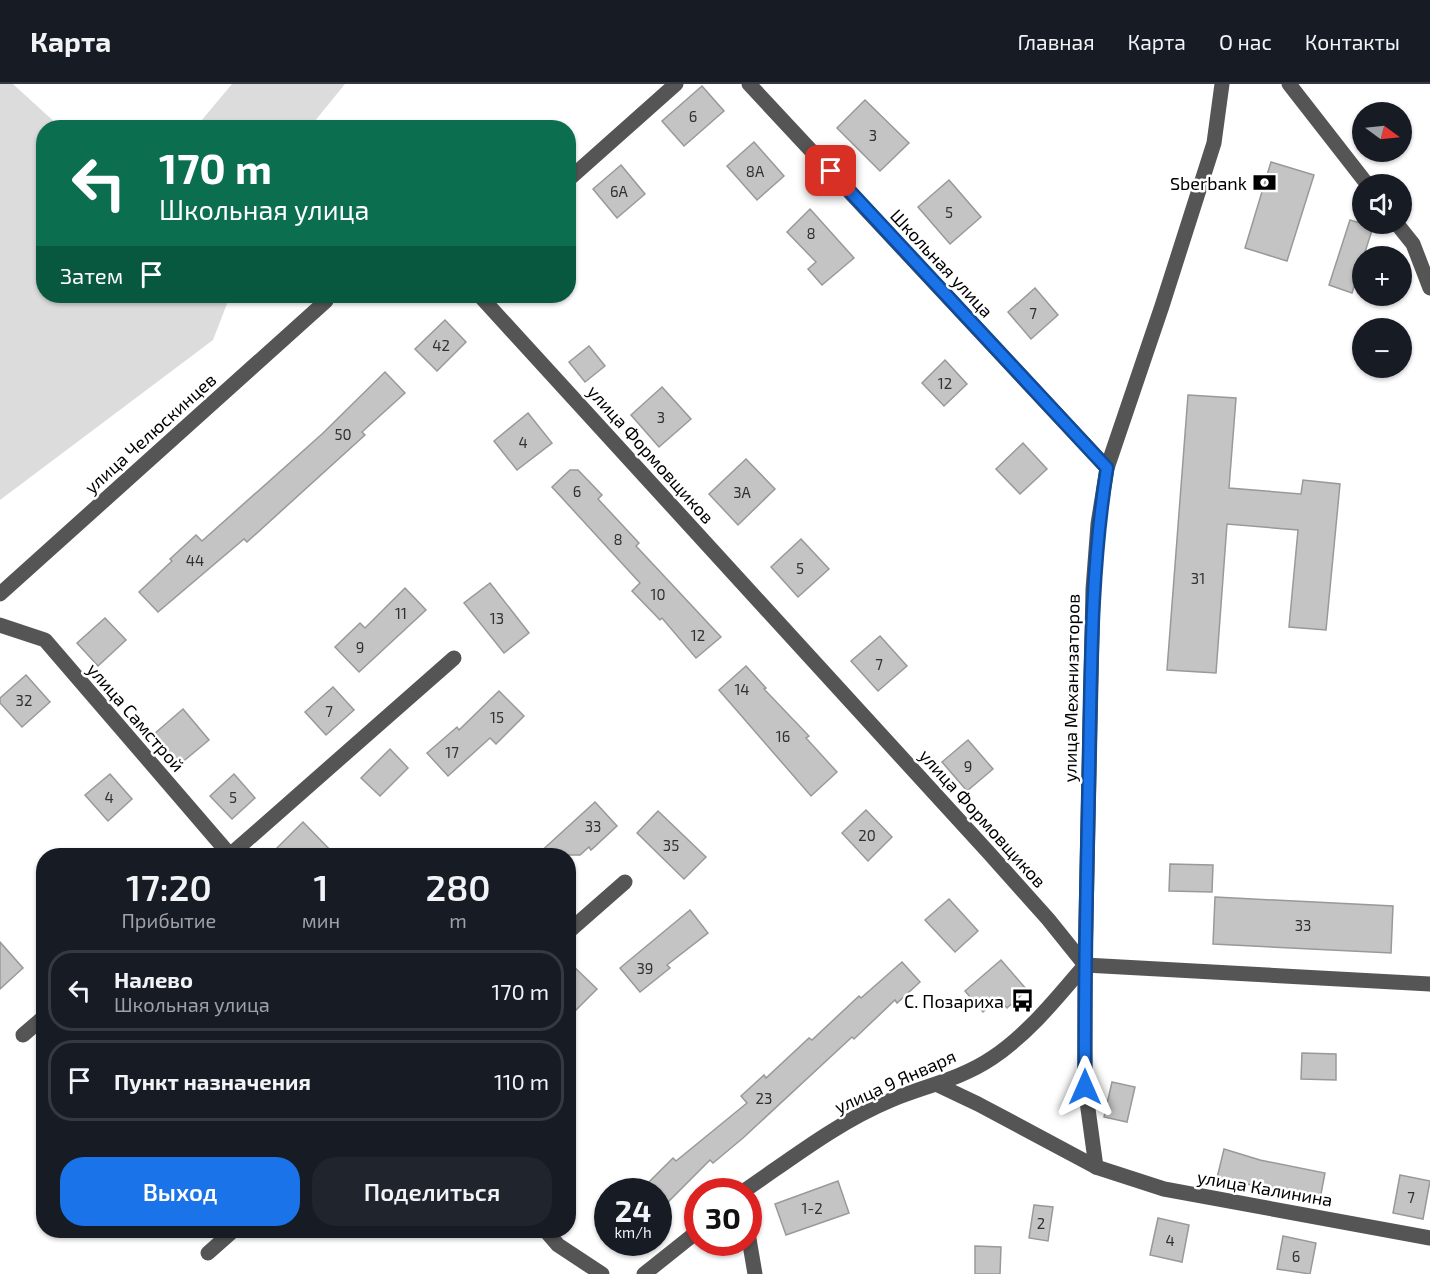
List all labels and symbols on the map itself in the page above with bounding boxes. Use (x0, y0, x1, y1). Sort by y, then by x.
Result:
north arrow (1352, 102, 1412, 162)
house number: 6 (689, 107, 697, 125)
house number: 3 (869, 126, 877, 144)
pin (805, 145, 856, 196)
house number: 8А (746, 162, 765, 180)
bank icon: Sberbank (1252, 170, 1278, 196)
place label: Sberbank (1170, 172, 1247, 194)
house number: 6А (610, 182, 629, 200)
house number: 5 (945, 203, 953, 221)
street label: Школьная улица (886, 204, 998, 322)
house number: 8 (806, 224, 816, 242)
house number: 7 (1029, 304, 1037, 322)
house number: 42 (432, 336, 450, 354)
street label: улица Челюскинцев (80, 368, 220, 498)
house number: 12 (938, 374, 952, 392)
street label: улица Формовщиков (583, 380, 719, 528)
house number: 3 (657, 408, 665, 426)
house number: 50 (334, 425, 352, 443)
house number: 4 (518, 433, 528, 451)
house number: 6 (573, 482, 581, 500)
house number: 3А (733, 483, 752, 501)
house number: 8 (613, 530, 623, 548)
house number: 44 (186, 551, 204, 569)
house number: 5 (796, 559, 804, 577)
house number: 31 (1191, 569, 1205, 587)
house number: 10 (650, 585, 666, 603)
street label: улица Механизаторов (1058, 594, 1084, 782)
house number: 11 (395, 604, 407, 622)
house number: 13 (490, 609, 504, 627)
house number: 12 (691, 626, 705, 644)
house number: 9 (356, 638, 364, 656)
house number: 7 (875, 655, 883, 673)
street label: улица Самстрой (83, 658, 189, 776)
house number: 14 (734, 680, 750, 698)
house number: 32 (16, 691, 32, 709)
house number: 7 (325, 702, 333, 720)
house number: 15 (490, 708, 504, 726)
house number: 16 (776, 727, 790, 745)
house number: 17 (445, 743, 459, 761)
street label: улица Формовщиков (915, 744, 1051, 892)
house number: 9 (964, 757, 972, 775)
house number: 4 (104, 788, 114, 806)
house number: 5 (229, 788, 237, 806)
house number: 33 (585, 817, 601, 835)
house number: 20 (858, 826, 876, 844)
house number: 35 (663, 836, 679, 854)
house number: 33 (1295, 916, 1311, 934)
house number: 39 (637, 959, 653, 977)
bus stop icon: С. Позариха (1009, 988, 1035, 1014)
place label: С. Позариха (904, 990, 1004, 1012)
street label: улица 9 Января (831, 1044, 959, 1118)
position arrow (1053, 1055, 1117, 1119)
house number: 23 (756, 1089, 772, 1107)
street label: улица Калинина (1196, 1165, 1334, 1211)
speed limit sign: 30 (684, 1178, 762, 1256)
house number: 7 (1407, 1188, 1415, 1206)
house number: 1-2 (801, 1199, 823, 1217)
house number: 2 (1037, 1214, 1045, 1232)
house number: 4 (1165, 1231, 1175, 1249)
house number: 6 (1292, 1247, 1300, 1265)

